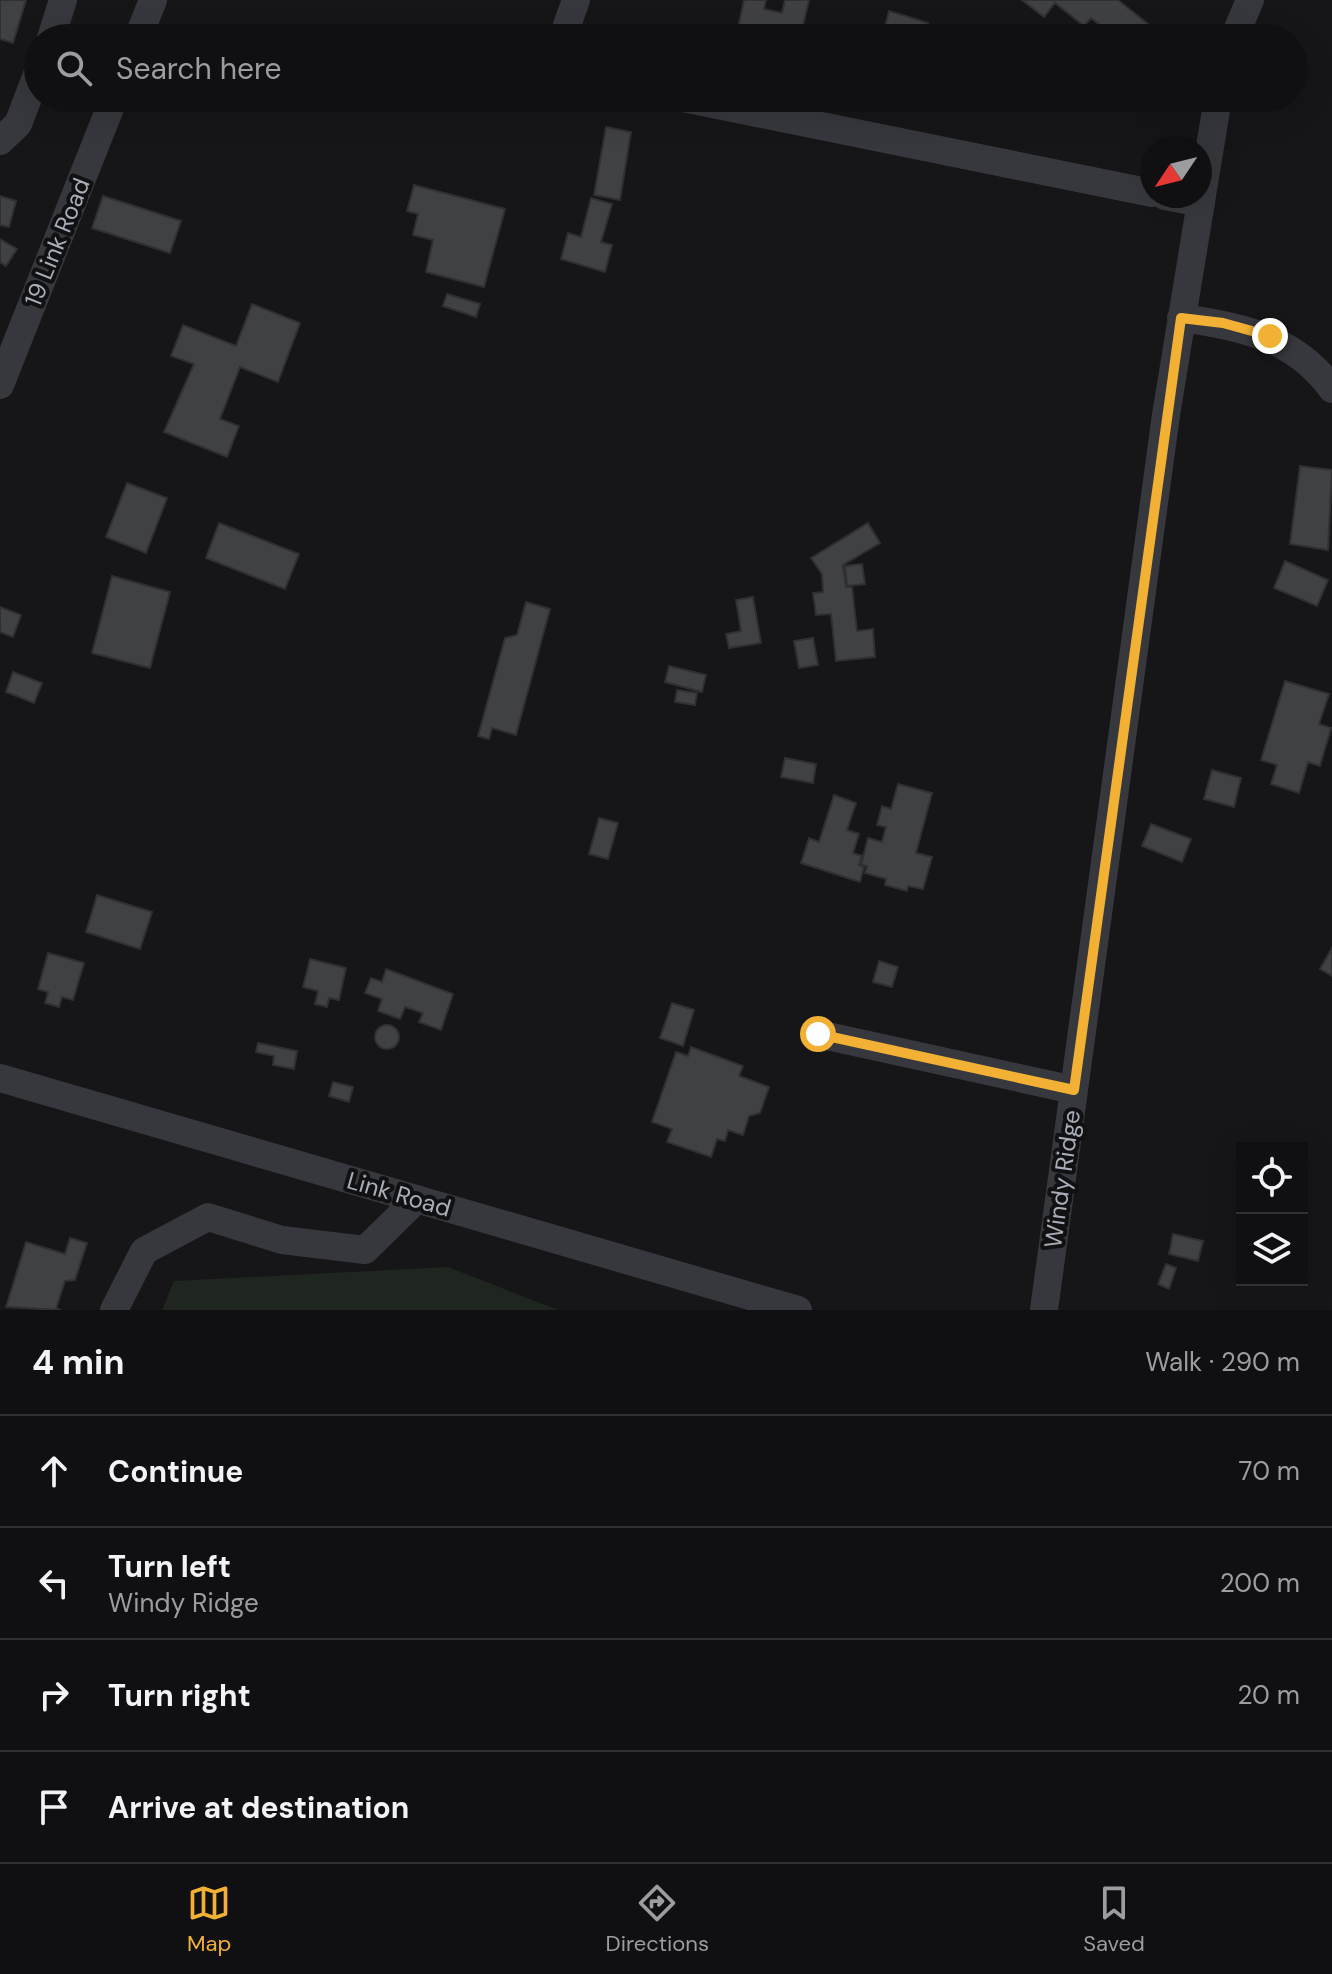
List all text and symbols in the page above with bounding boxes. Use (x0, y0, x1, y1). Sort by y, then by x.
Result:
search box (24, 24, 1308, 112)
icon: search (52, 46, 96, 90)
text: Search here (116, 49, 282, 88)
north arrow (1140, 136, 1212, 208)
street label: 19 Link Road (17, 173, 97, 311)
route end (1252, 318, 1288, 354)
route start (800, 1016, 836, 1052)
street label: Windy Ridge (1037, 1108, 1087, 1250)
map controls (1236, 1142, 1308, 1286)
button: locate (1236, 1142, 1308, 1214)
street label: Link Road (344, 1164, 454, 1224)
button: layers (1236, 1214, 1308, 1286)
text: 4 min (32, 1340, 124, 1385)
text: Walk · 290 m (1145, 1345, 1300, 1379)
icon: ahead (32, 1449, 76, 1493)
text: Continue (108, 1452, 243, 1491)
text: 70 m (1239, 1454, 1300, 1488)
text: Turn left (108, 1547, 231, 1586)
icon: left (32, 1561, 76, 1605)
text: 200 m (1220, 1566, 1300, 1600)
text: Windy Ridge (108, 1586, 259, 1620)
icon: right (32, 1673, 76, 1717)
text: Turn right (108, 1676, 251, 1715)
text: 20 m (1237, 1678, 1300, 1712)
icon: arrive (32, 1785, 76, 1829)
text: Arrive at destination (108, 1788, 409, 1827)
tab: Map (187, 1881, 231, 1958)
tab: Directions (606, 1881, 709, 1958)
tab: Saved (1083, 1881, 1145, 1958)

